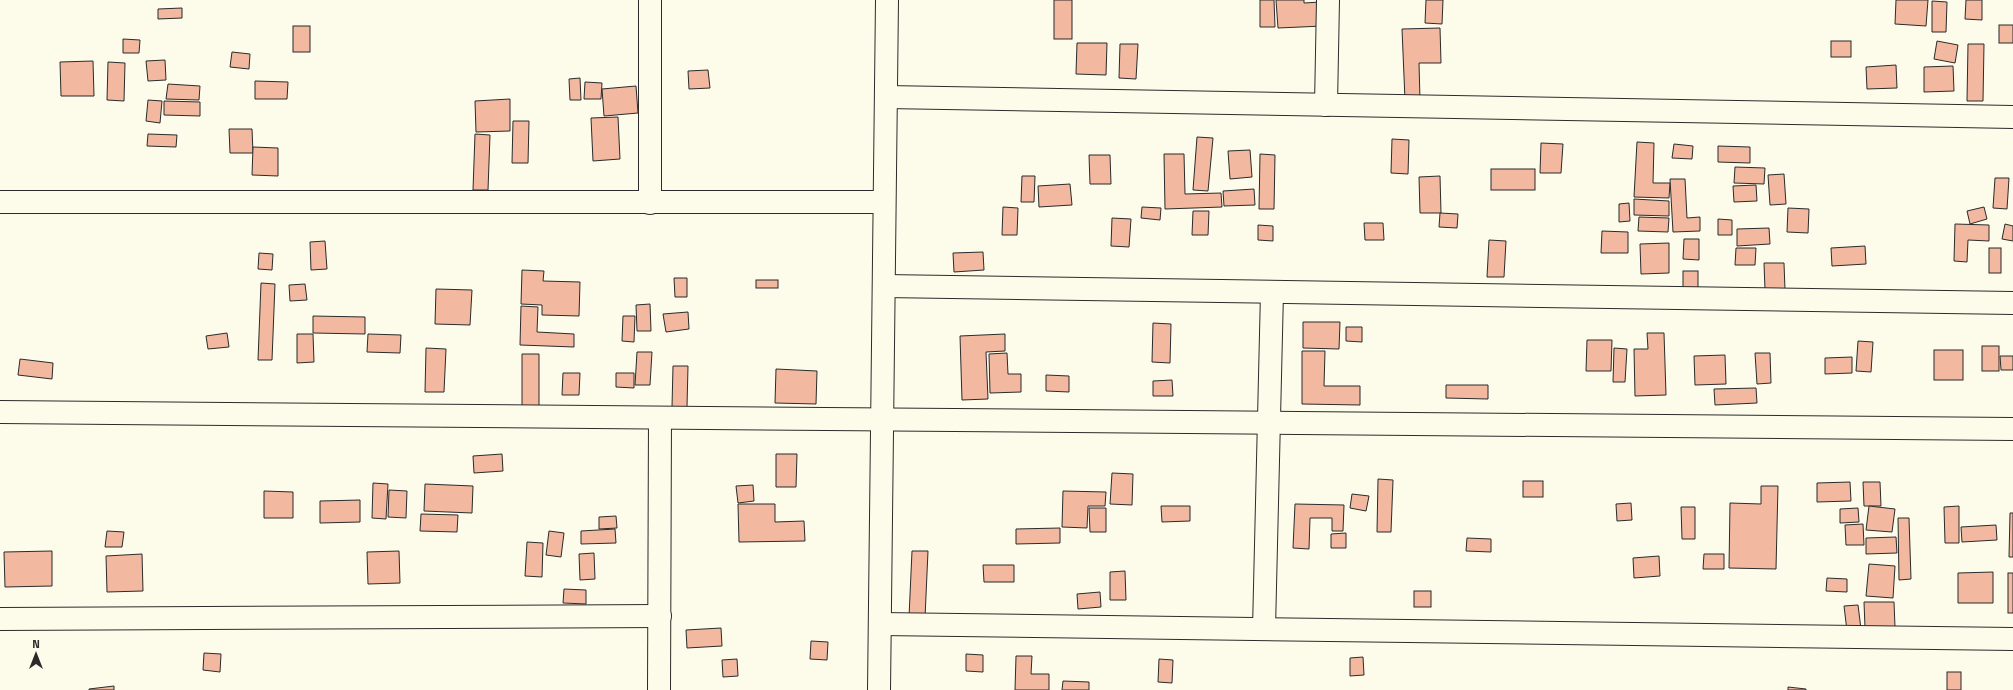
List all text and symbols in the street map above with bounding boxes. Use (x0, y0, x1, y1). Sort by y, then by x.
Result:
north arrow (16, 634, 56, 674)
text: N (32, 636, 40, 652)

